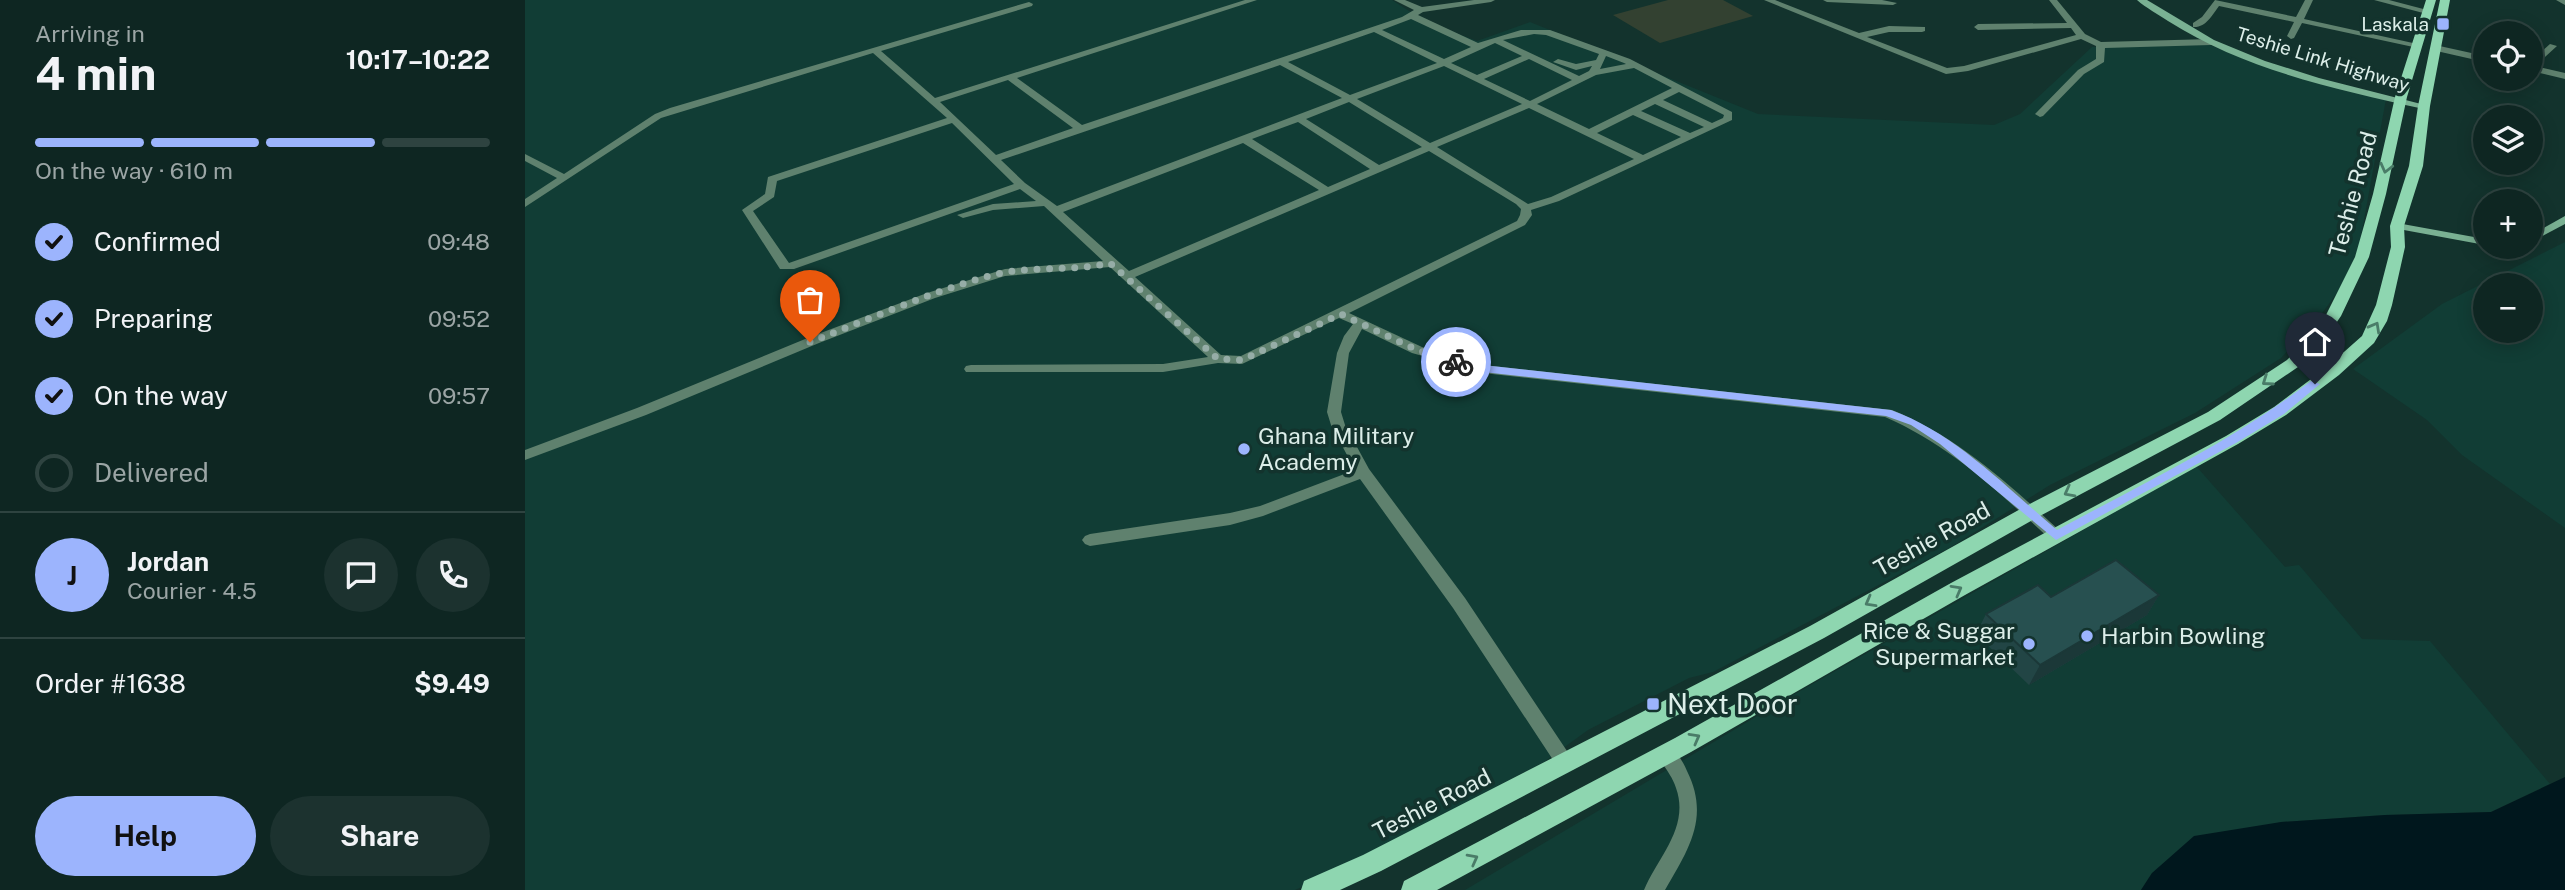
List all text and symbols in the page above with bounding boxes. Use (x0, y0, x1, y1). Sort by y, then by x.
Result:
place label: Laskala (2361, 13, 2429, 35)
marker: Laskala (2435, 16, 2451, 32)
text: Arriving in (35, 20, 145, 47)
map controls (2473, 21, 2543, 343)
button: locate (2473, 21, 2543, 91)
street label: Teshie Link Highway (2234, 22, 2412, 96)
text: 10:17–10:22 (346, 44, 490, 75)
text: 4 min (35, 46, 156, 100)
button: layers (2473, 105, 2543, 175)
street label: Teshie Road (2323, 128, 2382, 259)
text: On the way · 610 m (35, 157, 233, 184)
one-way arrow (2380, 162, 2394, 174)
button: + (2473, 189, 2543, 259)
icon: check (35, 223, 73, 261)
text: Confirmed (94, 226, 221, 257)
text: 09:48 (427, 228, 490, 255)
pin (780, 270, 840, 342)
button: − (2473, 273, 2543, 343)
icon: bag (791, 281, 829, 319)
icon: check (35, 300, 73, 338)
text: Preparing (94, 303, 213, 334)
text: 09:52 (428, 305, 490, 332)
pin (2285, 312, 2345, 384)
one-way arrow (2367, 322, 2380, 334)
icon: home (2296, 323, 2334, 361)
courier (1421, 327, 1491, 397)
icon: bike (1437, 343, 1475, 381)
one-way arrow (2262, 372, 2275, 385)
icon: check (35, 377, 73, 415)
text: On the way (94, 380, 228, 411)
text: 09:57 (428, 382, 490, 409)
place label: Ghana Military Academy (1258, 422, 1414, 475)
marker: Ghana Military Academy (1236, 441, 1252, 457)
text: Delivered (94, 457, 209, 488)
one-way arrow (2064, 484, 2076, 497)
street label: Teshie Road (1869, 496, 1995, 582)
button: chat (324, 538, 398, 612)
button: phone (416, 538, 490, 612)
text: Jordan (127, 546, 209, 577)
text: J (67, 560, 77, 591)
text: Courier · 4.5 (127, 577, 257, 604)
one-way arrow (1949, 585, 1962, 598)
one-way arrow (1865, 594, 1877, 607)
place label: Rice & Suggar Supermarket (1863, 617, 2015, 670)
place label: Harbin Bowling (2101, 622, 2265, 649)
marker: Harbin Bowling (2079, 628, 2095, 644)
marker: Rice & Suggar Supermarket (2021, 636, 2037, 652)
text: Order #1638 (35, 668, 186, 699)
text: $9.49 (414, 668, 490, 699)
place label: Next Door (1667, 687, 1798, 720)
marker: Next Door (1645, 696, 1661, 712)
one-way arrow (1687, 733, 1700, 746)
street label: Teshie Road (1368, 762, 1495, 845)
button: Help (35, 796, 256, 876)
button: Share (270, 796, 490, 876)
one-way arrow (1466, 853, 1479, 867)

